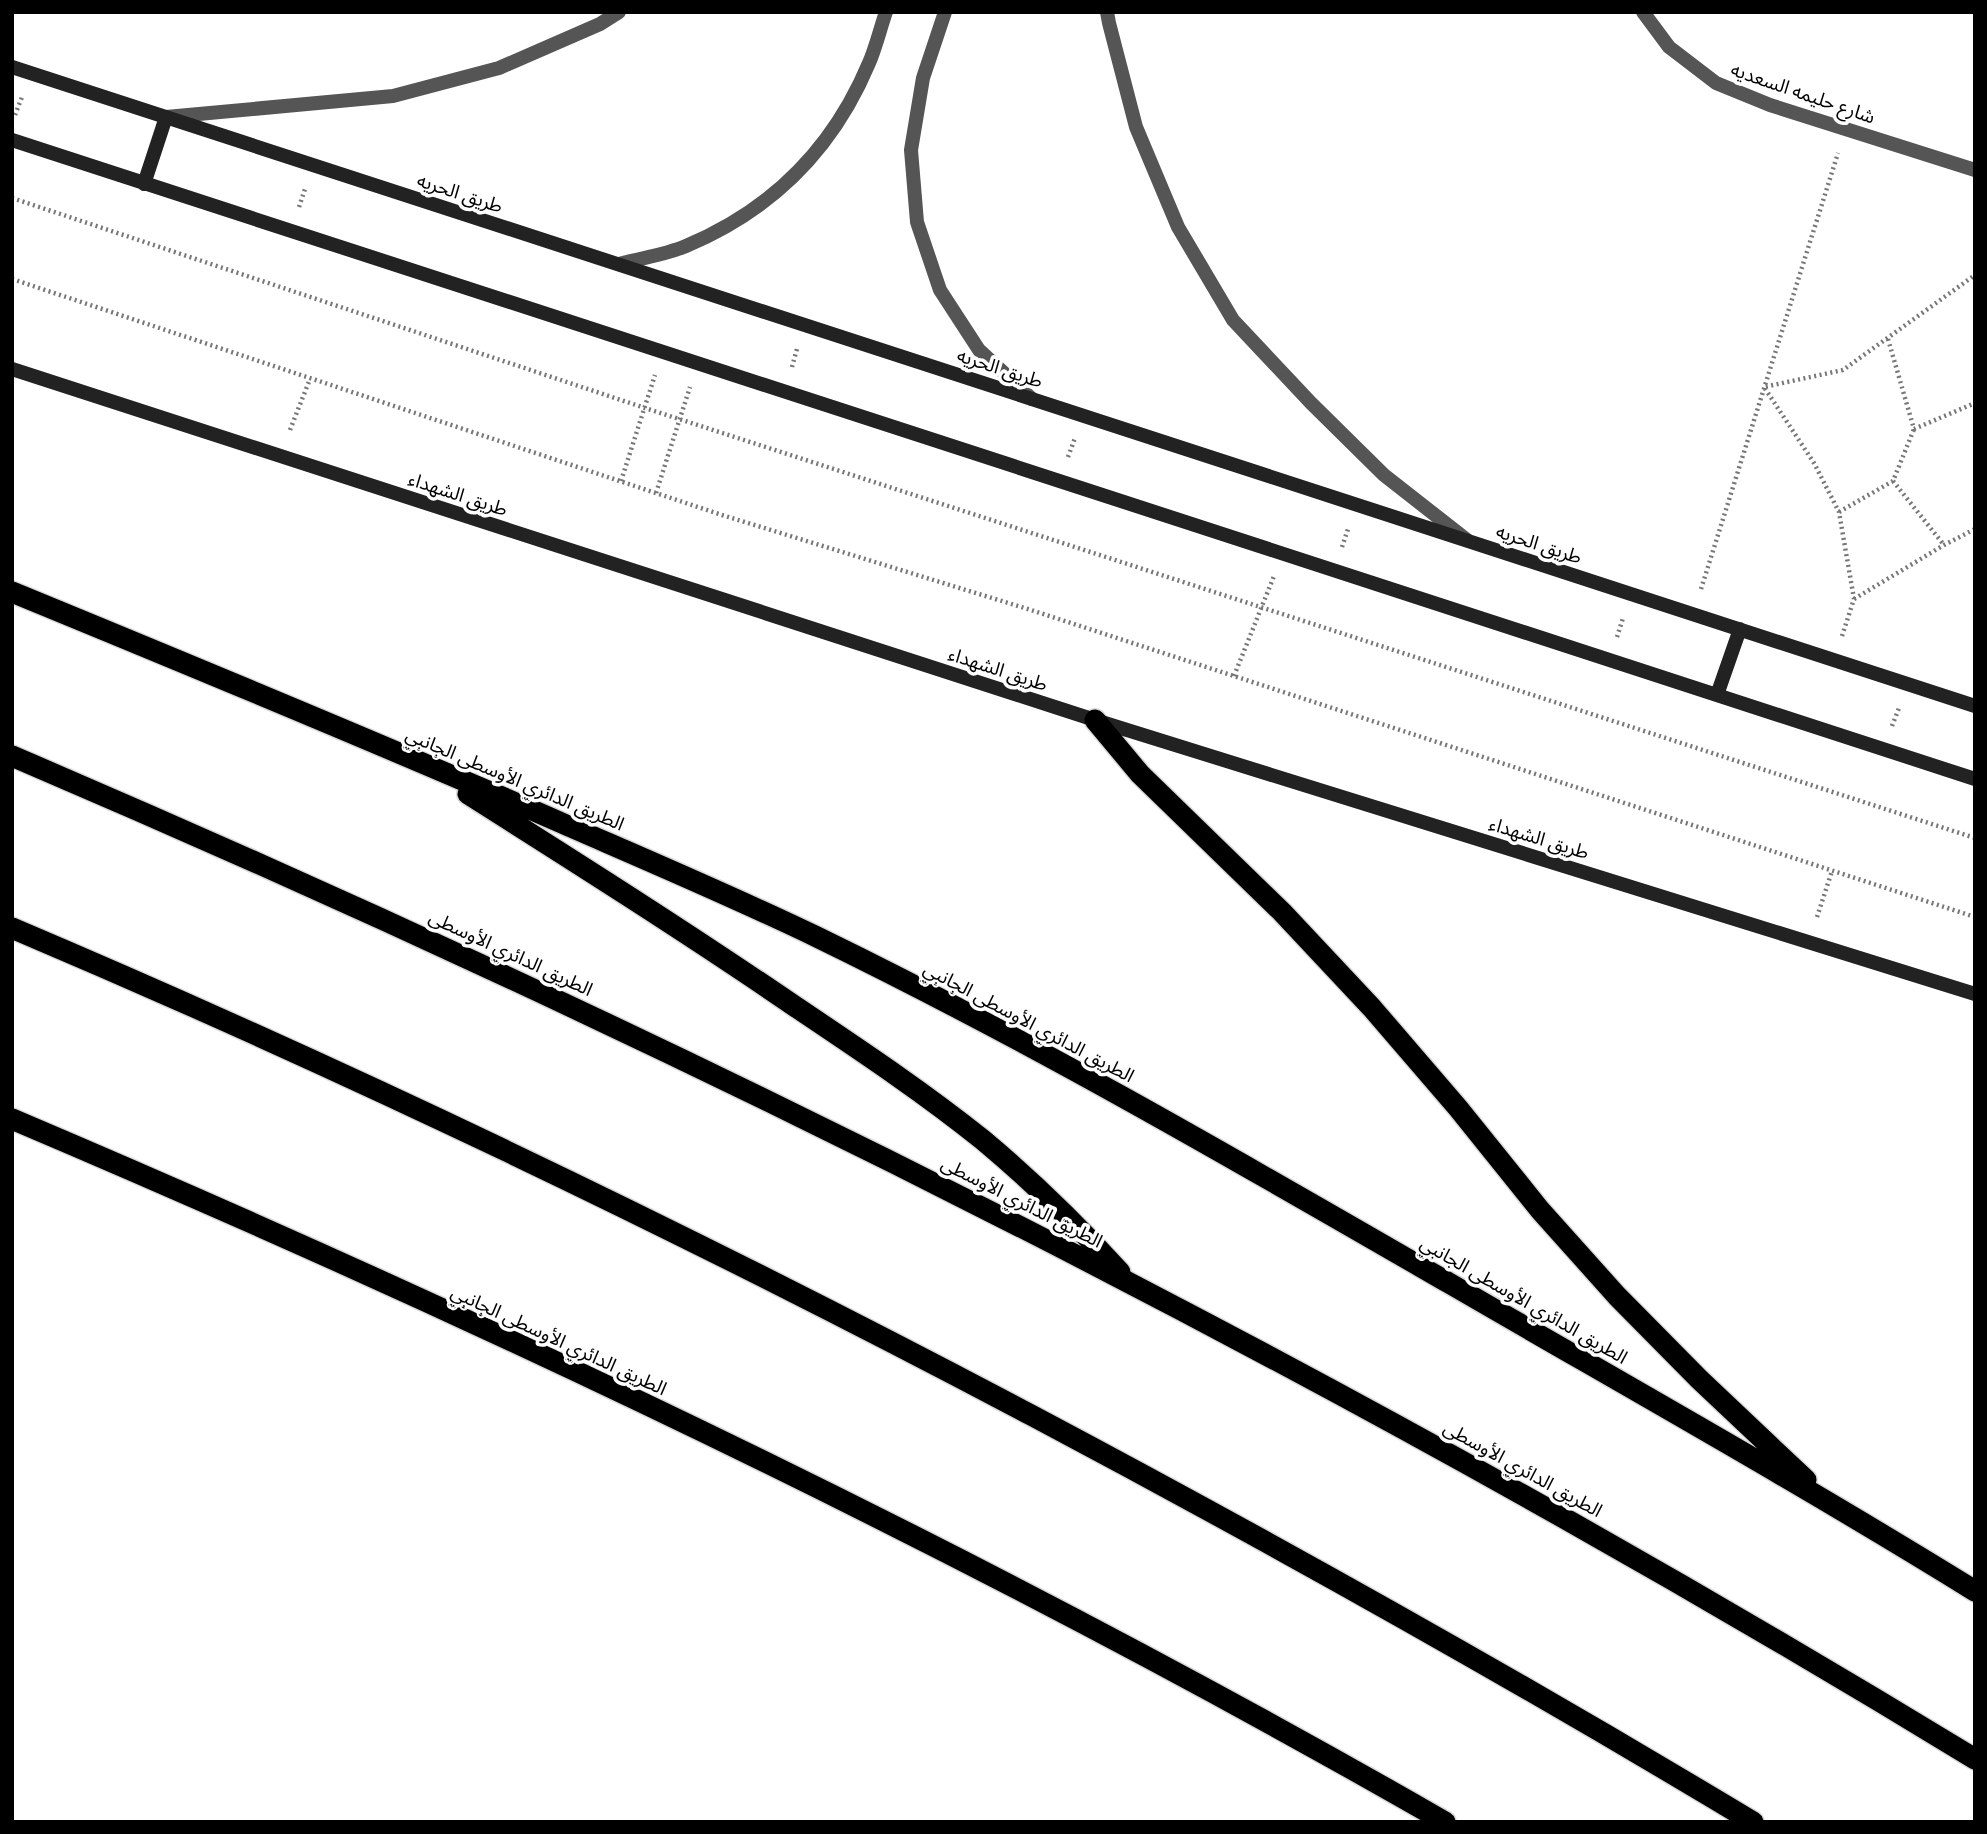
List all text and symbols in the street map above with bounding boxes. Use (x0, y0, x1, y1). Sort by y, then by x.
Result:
street label: شارع حليمه السعديه (1727, 58, 1878, 130)
street label: طريق الحريه (414, 168, 506, 218)
street label: طريق الحريه (954, 343, 1046, 393)
street label: طريق الشهداء (405, 467, 511, 521)
street label: طريق الحريه (1493, 519, 1585, 569)
street label: طريق الشهداء (945, 642, 1051, 696)
street label: الطريق الدائري الأوسطى الجانبي (401, 722, 628, 839)
street label: طريق الشهداء (1486, 812, 1592, 864)
street label: الطريق الدائري الأوسطى (424, 905, 596, 1004)
street label: الطريق الدائري الأوسطى الجانبي (918, 957, 1138, 1090)
street label: الطريق الدائري الأوسطى (936, 1151, 1106, 1256)
street label: الطريق الدائري الأوسطى الجانبي (1415, 1231, 1632, 1372)
street label: الطريق الدائري الأوسطى الجانبي (446, 1280, 671, 1403)
street label: الطريق الدائري الأوسطى (1438, 1416, 1606, 1525)

